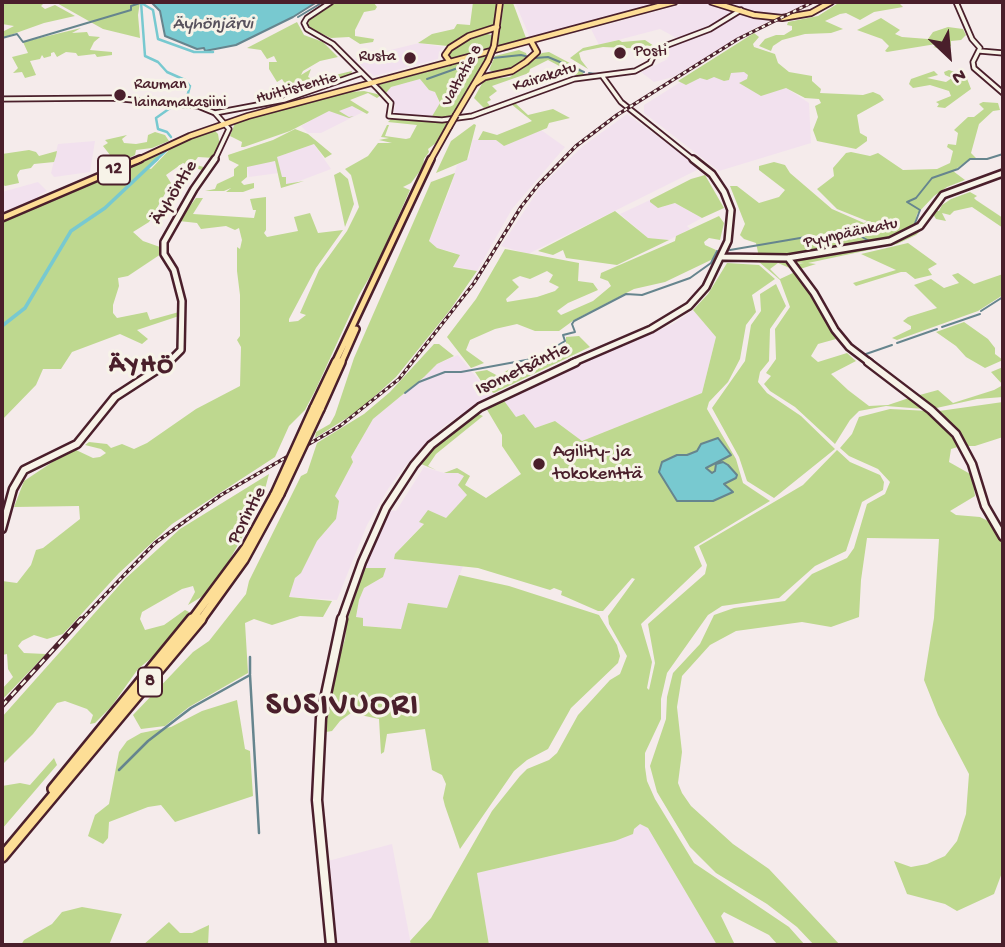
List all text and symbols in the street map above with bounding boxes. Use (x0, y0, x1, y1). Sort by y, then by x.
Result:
water label: Äyhönjärvi (173, 14, 253, 36)
north arrow (914, 21, 984, 91)
street label: Valtatie 8 (438, 42, 488, 110)
place label: Posti (634, 43, 667, 63)
marker: Posti (612, 45, 628, 61)
place label: Rusta (359, 48, 396, 68)
marker: Rusta (402, 50, 418, 66)
street label: Kairakatu (511, 59, 579, 97)
text: N (948, 62, 969, 88)
street label: Huittistentie (254, 69, 340, 109)
place label: Rauman lainamakasiini (134, 76, 227, 114)
marker: Rauman lainamakasiini (112, 87, 128, 103)
road number: 12 (98, 155, 130, 184)
street label: Äyhöntie (146, 157, 204, 229)
street label: Pyynpäänkatu (802, 215, 900, 253)
street label: Isometsäntie (473, 338, 573, 402)
district label: ÄYHÖ (110, 351, 174, 383)
place label: Agility- ja tokokenttä (553, 442, 642, 486)
marker: Agility- ja tokokenttä (531, 456, 547, 472)
street label: Porintie (223, 483, 273, 549)
road number: 8 (138, 668, 162, 696)
district label: SUSIVUORI (267, 688, 419, 726)

